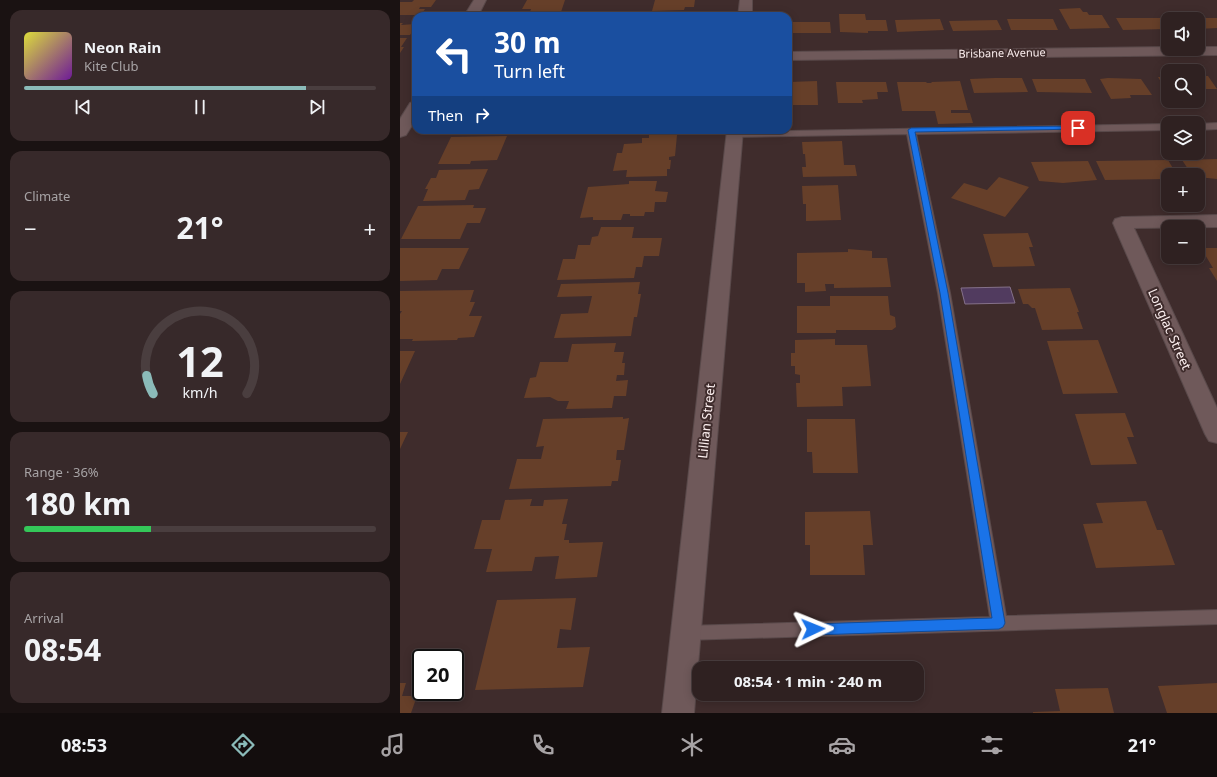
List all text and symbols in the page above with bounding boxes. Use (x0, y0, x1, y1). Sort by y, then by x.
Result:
map controls (1161, 12, 1205, 264)
button: sound (1161, 12, 1205, 56)
text: 30 m (494, 23, 561, 61)
icon: left (428, 28, 480, 80)
text: Neon Rain (84, 37, 161, 57)
street label: Brisbane Avenue (958, 44, 1046, 61)
text: Kite Club (84, 57, 138, 75)
text: Turn left (494, 59, 565, 83)
button: search (1161, 64, 1205, 108)
icon: previous (72, 96, 94, 118)
icon: pause (189, 96, 211, 118)
icon: next (306, 96, 328, 118)
icon: right (471, 104, 493, 126)
text: Then (428, 105, 463, 125)
pin (1061, 111, 1095, 145)
button: layers (1161, 116, 1205, 160)
icon: arrive (1067, 117, 1089, 139)
button: + (1161, 168, 1205, 212)
text: Climate (24, 187, 70, 205)
text: 21° (176, 207, 224, 248)
text: − (24, 213, 37, 243)
text: + (363, 213, 376, 243)
button: − (1161, 220, 1205, 264)
street label: Longlac Street (1144, 285, 1196, 373)
text: 12 (176, 333, 224, 389)
street label: Lillian Street (693, 382, 719, 459)
text: km/h (182, 383, 218, 402)
text: Range · 36% (24, 463, 99, 481)
text: 180 km (24, 483, 131, 524)
position arrow (792, 608, 834, 650)
text: Arrival (24, 609, 64, 627)
text: 08:54 (24, 629, 101, 670)
speed limit sign: 20 (412, 649, 464, 701)
text: 08:54 · 1 min · 240 m (734, 671, 882, 691)
icon: directions (229, 731, 257, 759)
icon: music (379, 731, 407, 759)
icon: phone (529, 731, 557, 759)
icon: climate (678, 731, 706, 759)
icon: car (828, 731, 856, 759)
icon: filters (978, 731, 1006, 759)
text: 08:53 (61, 733, 107, 757)
text: 21° (1128, 733, 1156, 757)

